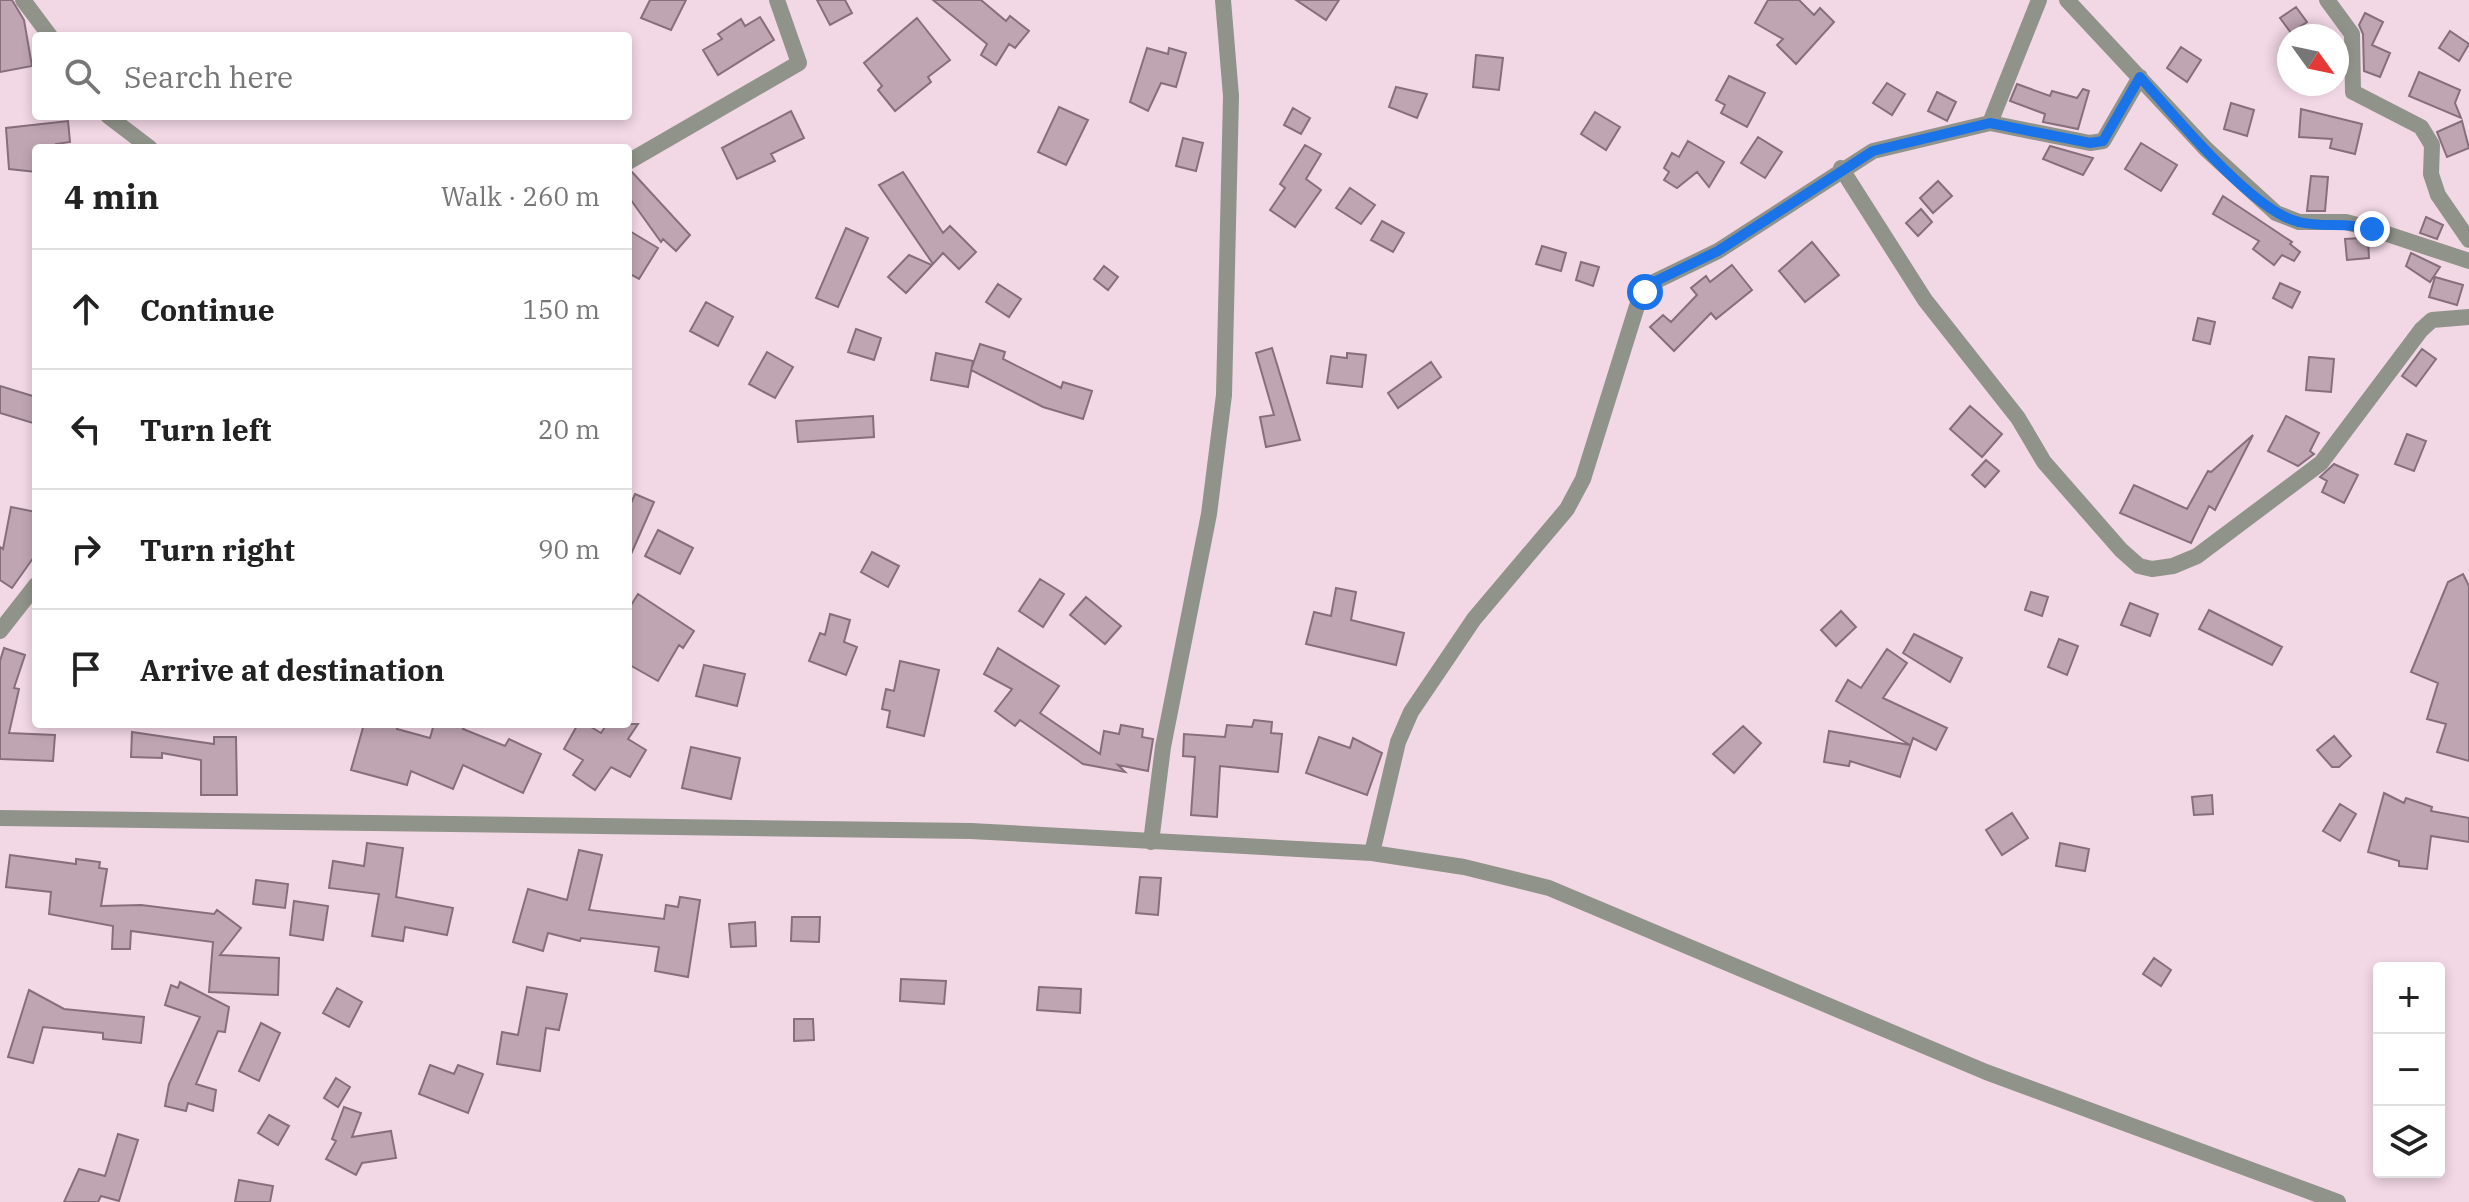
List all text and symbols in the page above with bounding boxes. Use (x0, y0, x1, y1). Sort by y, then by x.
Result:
north arrow (2277, 24, 2349, 96)
search box (32, 32, 632, 120)
icon: search (60, 54, 104, 98)
text: Search here (124, 57, 293, 96)
text: 4 min (64, 174, 159, 218)
text: Walk · 260 m (441, 179, 600, 213)
route end (2354, 211, 2390, 247)
route start (1627, 274, 1663, 310)
icon: ahead (64, 287, 108, 331)
text: Continue (140, 290, 275, 329)
text: 150 m (522, 292, 600, 326)
icon: left (64, 407, 108, 451)
text: Turn left (140, 410, 272, 449)
text: 20 m (538, 412, 600, 446)
icon: right (64, 527, 108, 571)
text: Turn right (140, 530, 295, 569)
text: 90 m (538, 532, 600, 566)
icon: arrive (64, 647, 108, 691)
text: Arrive at destination (140, 650, 445, 689)
map controls (2373, 962, 2445, 1178)
button: + (2373, 962, 2445, 1034)
button: − (2373, 1034, 2445, 1106)
button: layers (2373, 1106, 2445, 1178)

